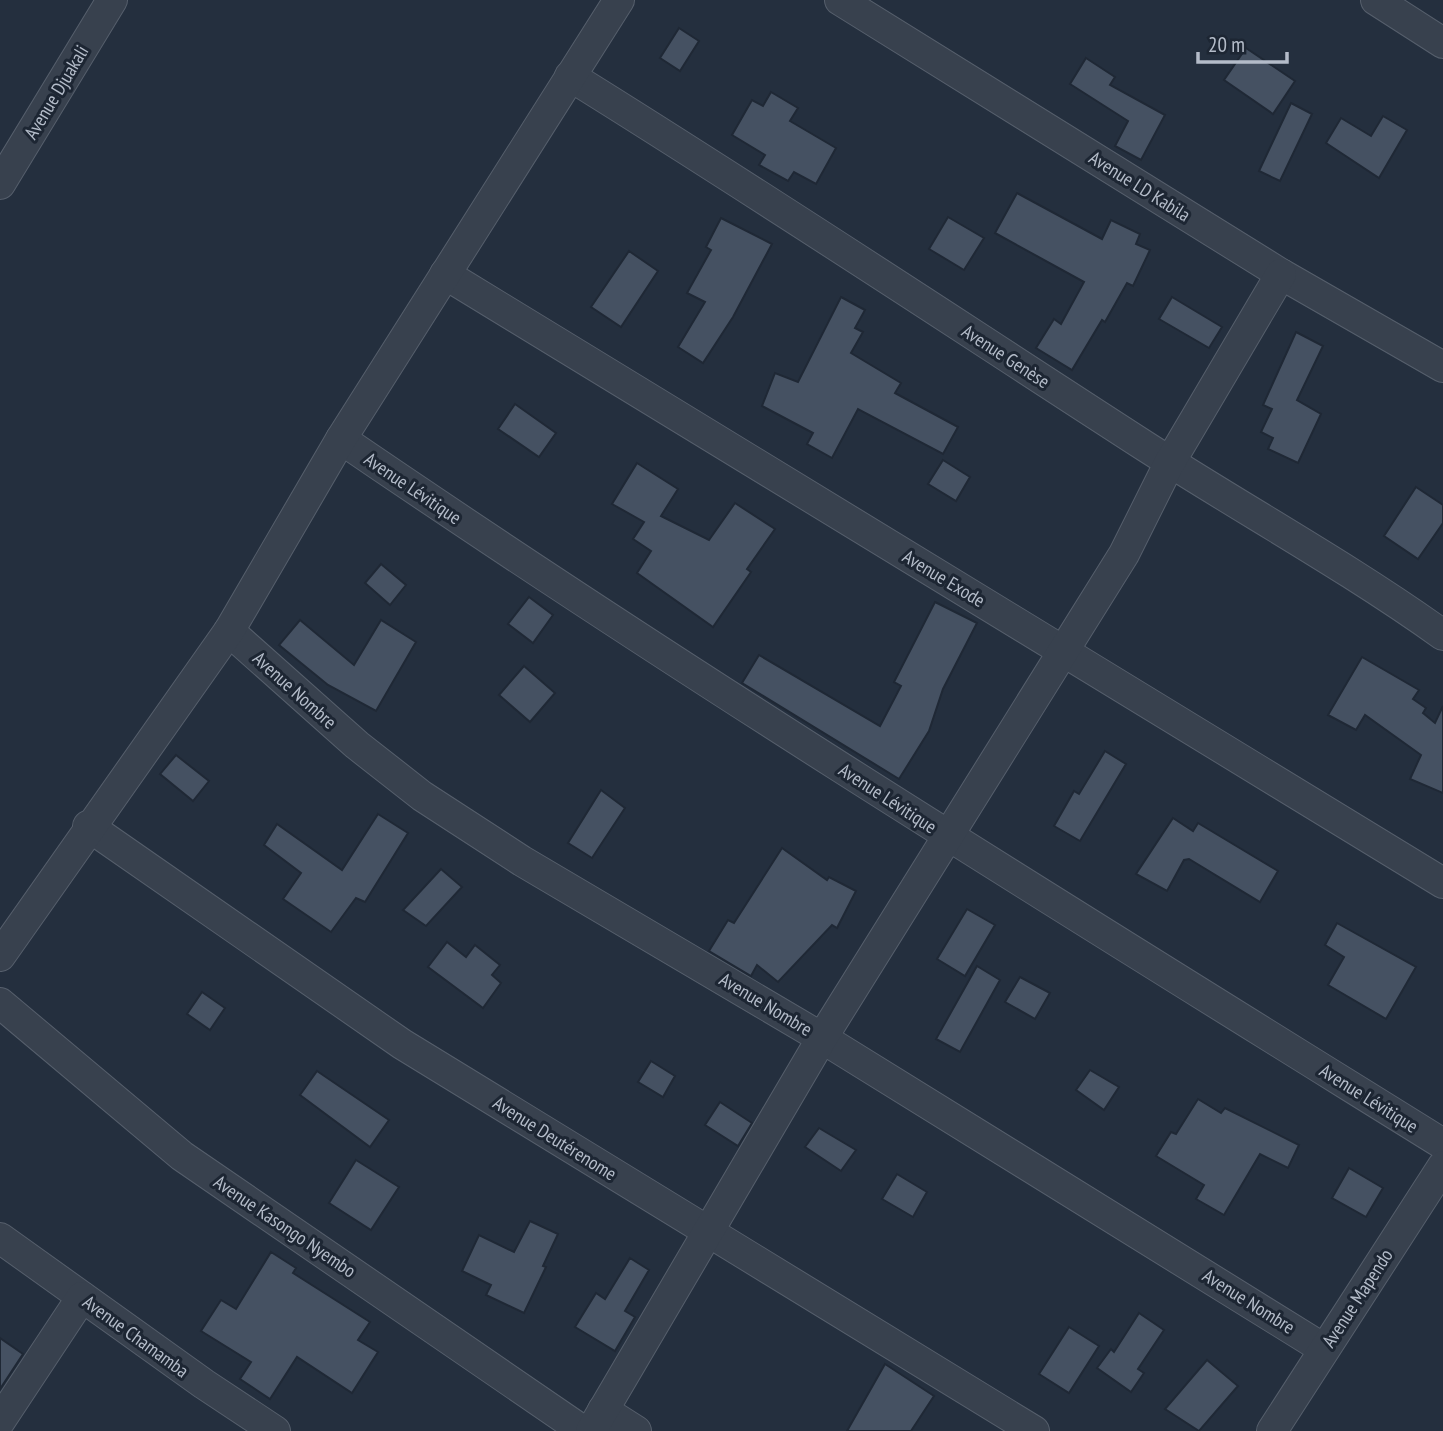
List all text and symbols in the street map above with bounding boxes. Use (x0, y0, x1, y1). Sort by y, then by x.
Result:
scale bar (1198, 21, 1287, 65)
text: 20 m (1208, 31, 1245, 58)
street label: Avenue Djuakali (19, 41, 93, 143)
street label: Avenue LD Kabila (1085, 145, 1195, 227)
street label: Avenue Genèse (958, 319, 1054, 393)
street label: Avenue Lévitique (360, 447, 466, 529)
street label: Avenue Exode (898, 544, 990, 612)
street label: Avenue Nombre (248, 646, 342, 734)
street label: Avenue Lévitique (835, 757, 942, 839)
street label: Avenue Nombre (715, 967, 817, 1041)
street label: Avenue Lévitique (1315, 1058, 1423, 1138)
street label: Avenue Deutérenome (489, 1090, 621, 1186)
street label: Avenue Kasongo Nyembo (209, 1170, 361, 1282)
street label: Avenue Mapendo (1316, 1244, 1398, 1352)
street label: Avenue Nombre (1198, 1263, 1300, 1339)
street label: Avenue Chamamba (78, 1290, 194, 1382)

